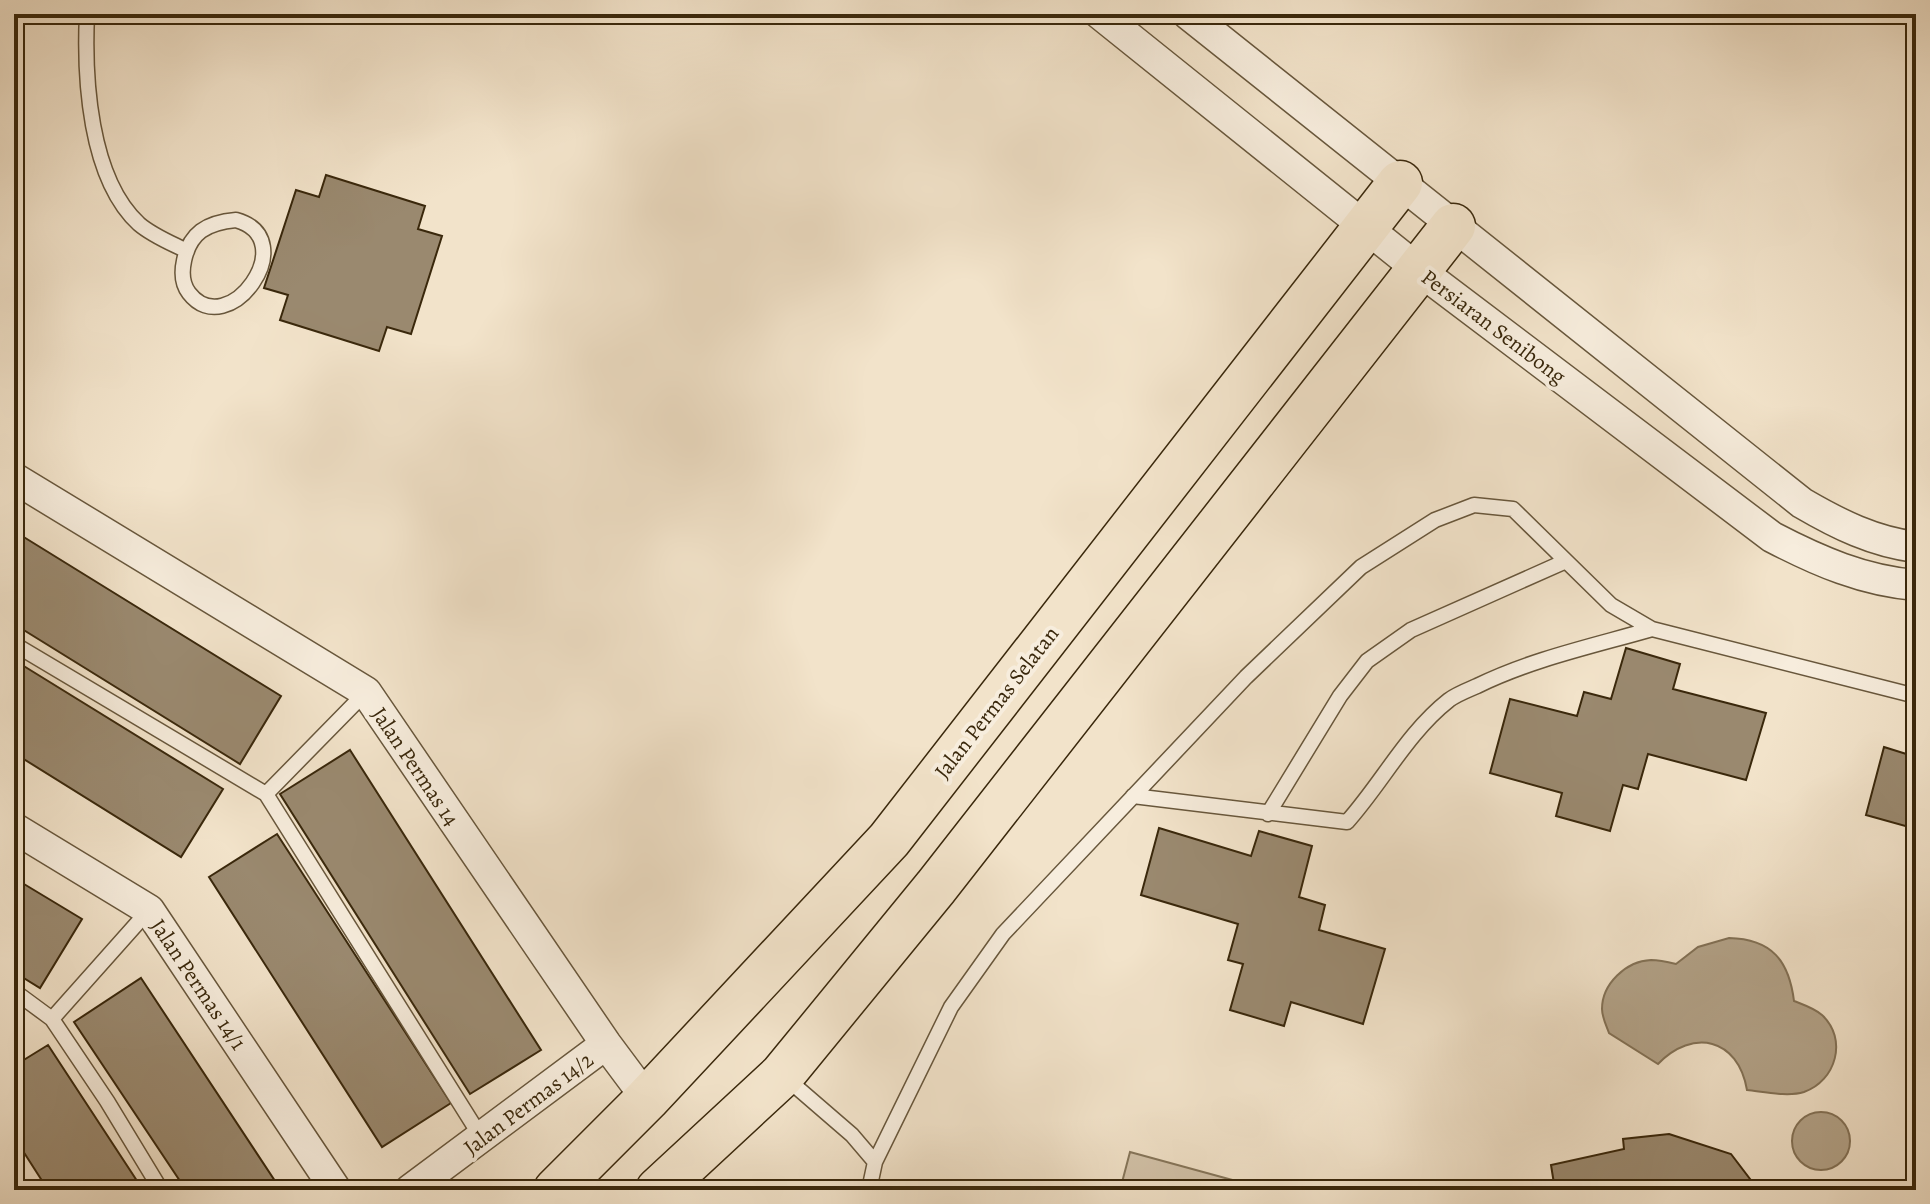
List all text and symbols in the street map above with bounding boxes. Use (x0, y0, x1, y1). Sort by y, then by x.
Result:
street label: Persiaran Senibong (1415, 262, 1572, 391)
street label: Jalan Permas Selatan (928, 620, 1066, 785)
street label: Jalan Permas 14 (364, 701, 466, 832)
street label: Jalan Permas 14/1 (143, 913, 253, 1056)
street label: Jalan Permas 14/2 (458, 1045, 600, 1162)

